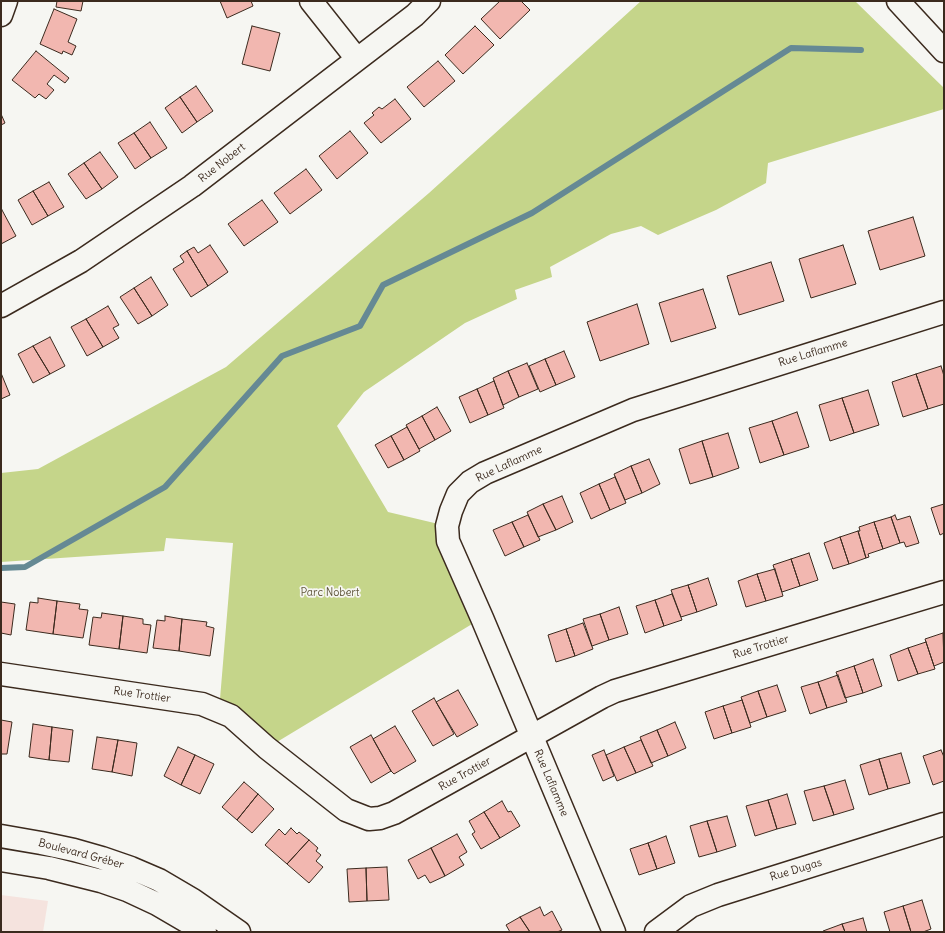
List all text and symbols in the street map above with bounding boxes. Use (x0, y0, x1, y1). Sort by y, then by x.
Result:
street label: Rue Nobert (196, 141, 248, 185)
street label: Rue Laflamme (777, 336, 849, 370)
street label: Rue Laflamme (474, 443, 544, 485)
park label: Parc Nobert (300, 586, 360, 600)
street label: Rue Trottier (732, 632, 790, 662)
street label: Rue Trottier (113, 684, 171, 706)
street label: Rue Laflamme (531, 747, 571, 819)
street label: Rue Trottier (437, 754, 493, 794)
street label: Boulevard Gréber (37, 836, 125, 872)
street label: Rue Dugas (769, 856, 823, 884)

